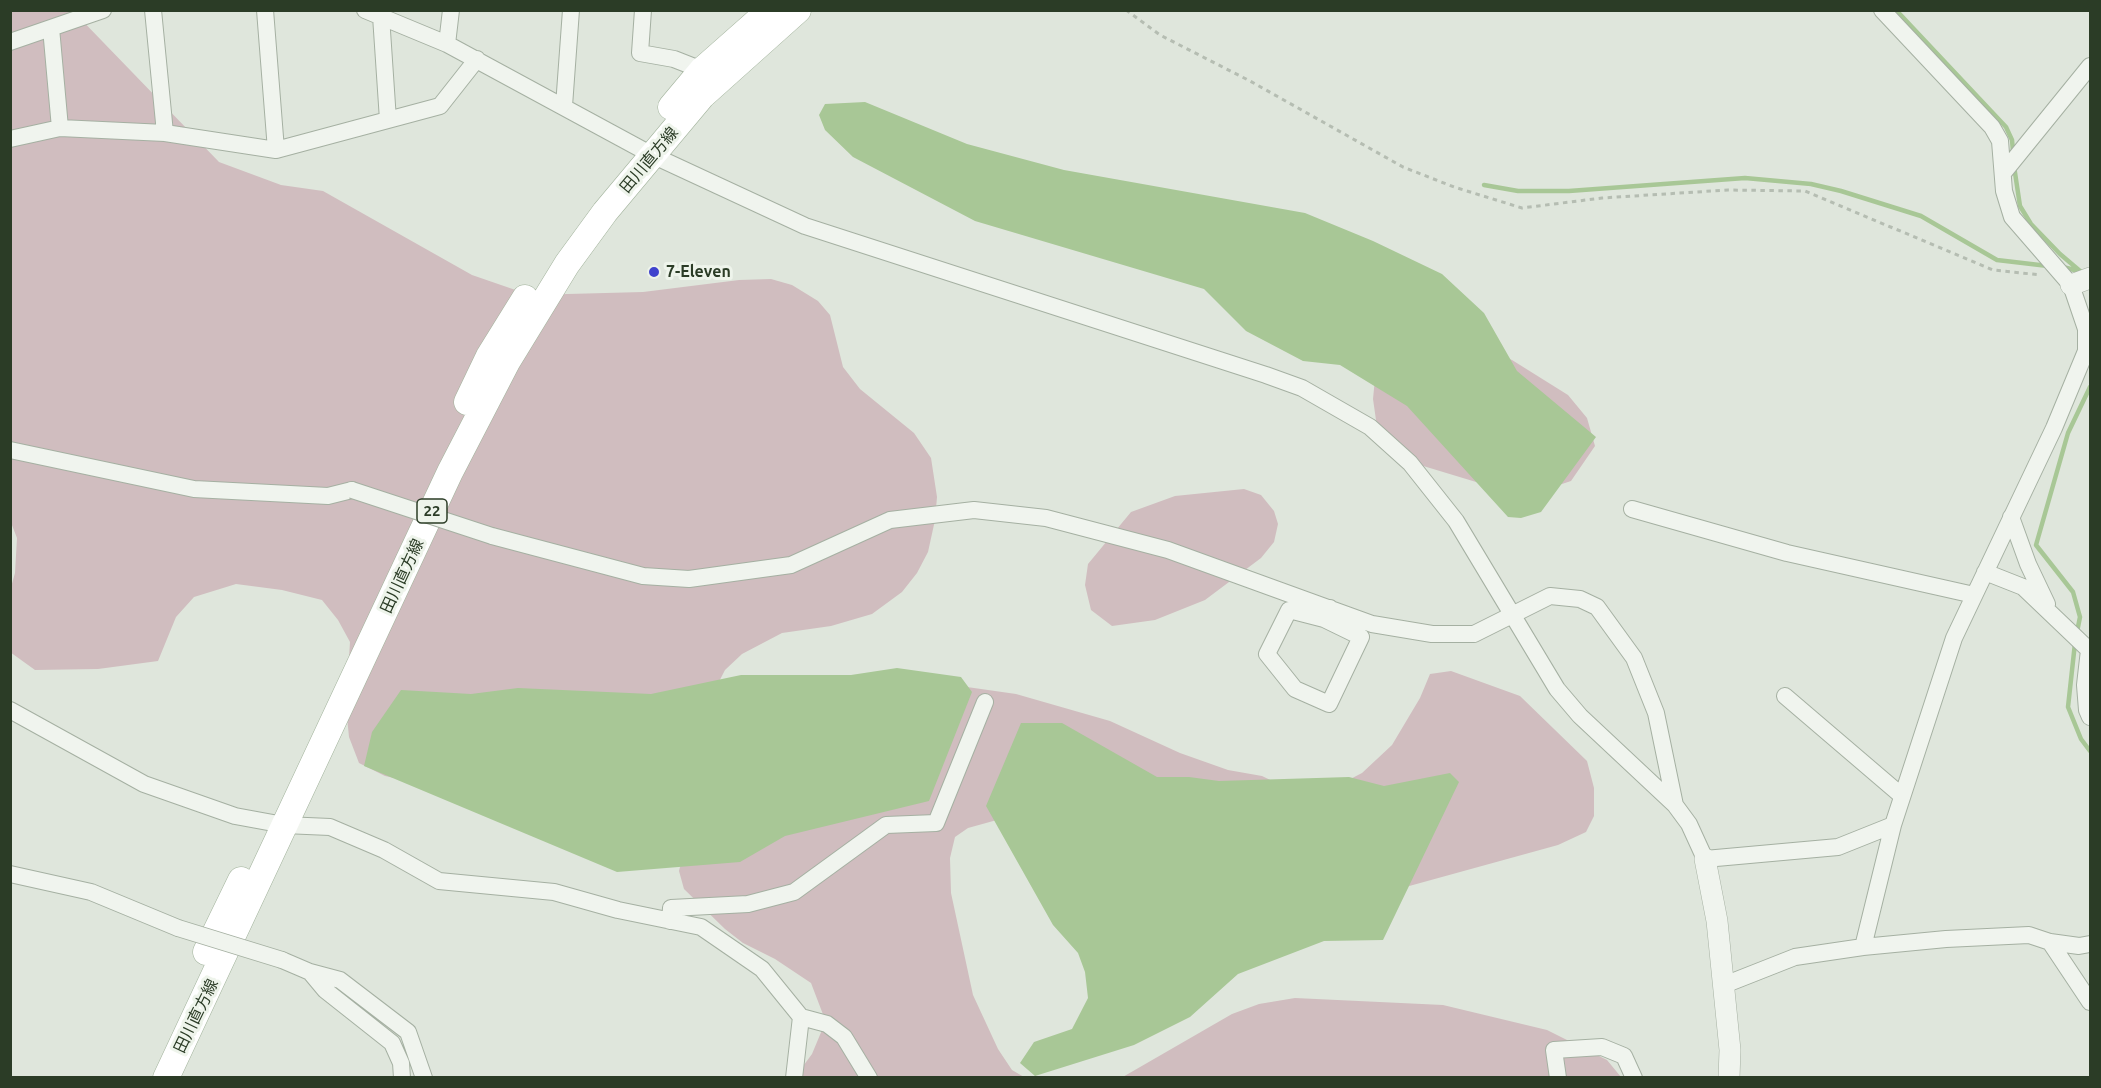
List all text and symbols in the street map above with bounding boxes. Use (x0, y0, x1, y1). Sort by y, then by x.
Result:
street label: 田川直方線 (616, 123, 682, 197)
place label: 7-Eleven (666, 262, 731, 282)
marker: 7-Eleven (647, 265, 661, 279)
road number: 22 (417, 499, 447, 523)
street label: 田川直方線 (376, 536, 428, 616)
street label: 田川直方線 (170, 976, 222, 1056)

